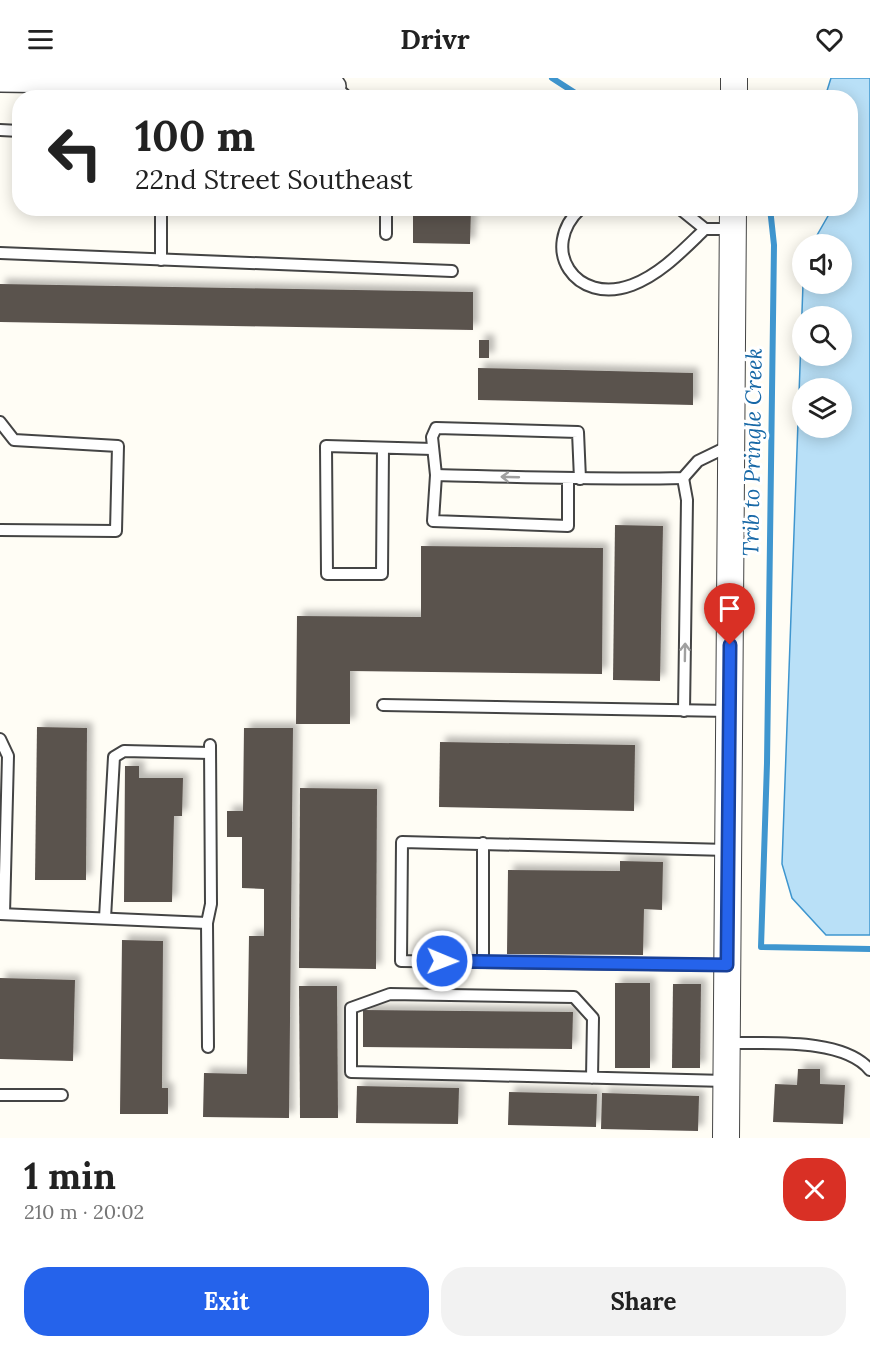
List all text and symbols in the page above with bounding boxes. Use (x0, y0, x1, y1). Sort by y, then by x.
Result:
text: Drivr (400, 22, 470, 56)
icon: menu (24, 23, 57, 56)
icon: heart (813, 23, 846, 56)
text: 100 m (135, 109, 255, 163)
icon: left (36, 114, 114, 192)
text: 22nd Street Southeast (135, 162, 413, 196)
map controls (792, 234, 852, 438)
button: sound (792, 234, 852, 294)
button: search (792, 306, 852, 366)
water label: Trib to Pringle Creek (736, 348, 768, 556)
button: layers (792, 378, 852, 438)
one-way arrow (500, 471, 520, 483)
pin (704, 583, 755, 645)
icon: arrive (713, 592, 746, 625)
one-way arrow (679, 643, 691, 663)
position arrow (410, 929, 474, 993)
text: 1 min (24, 1153, 116, 1199)
button: close (783, 1158, 846, 1221)
text: 210 m · 20:02 (24, 1199, 144, 1224)
button: Exit (24, 1267, 429, 1336)
button: Share (441, 1267, 846, 1336)

